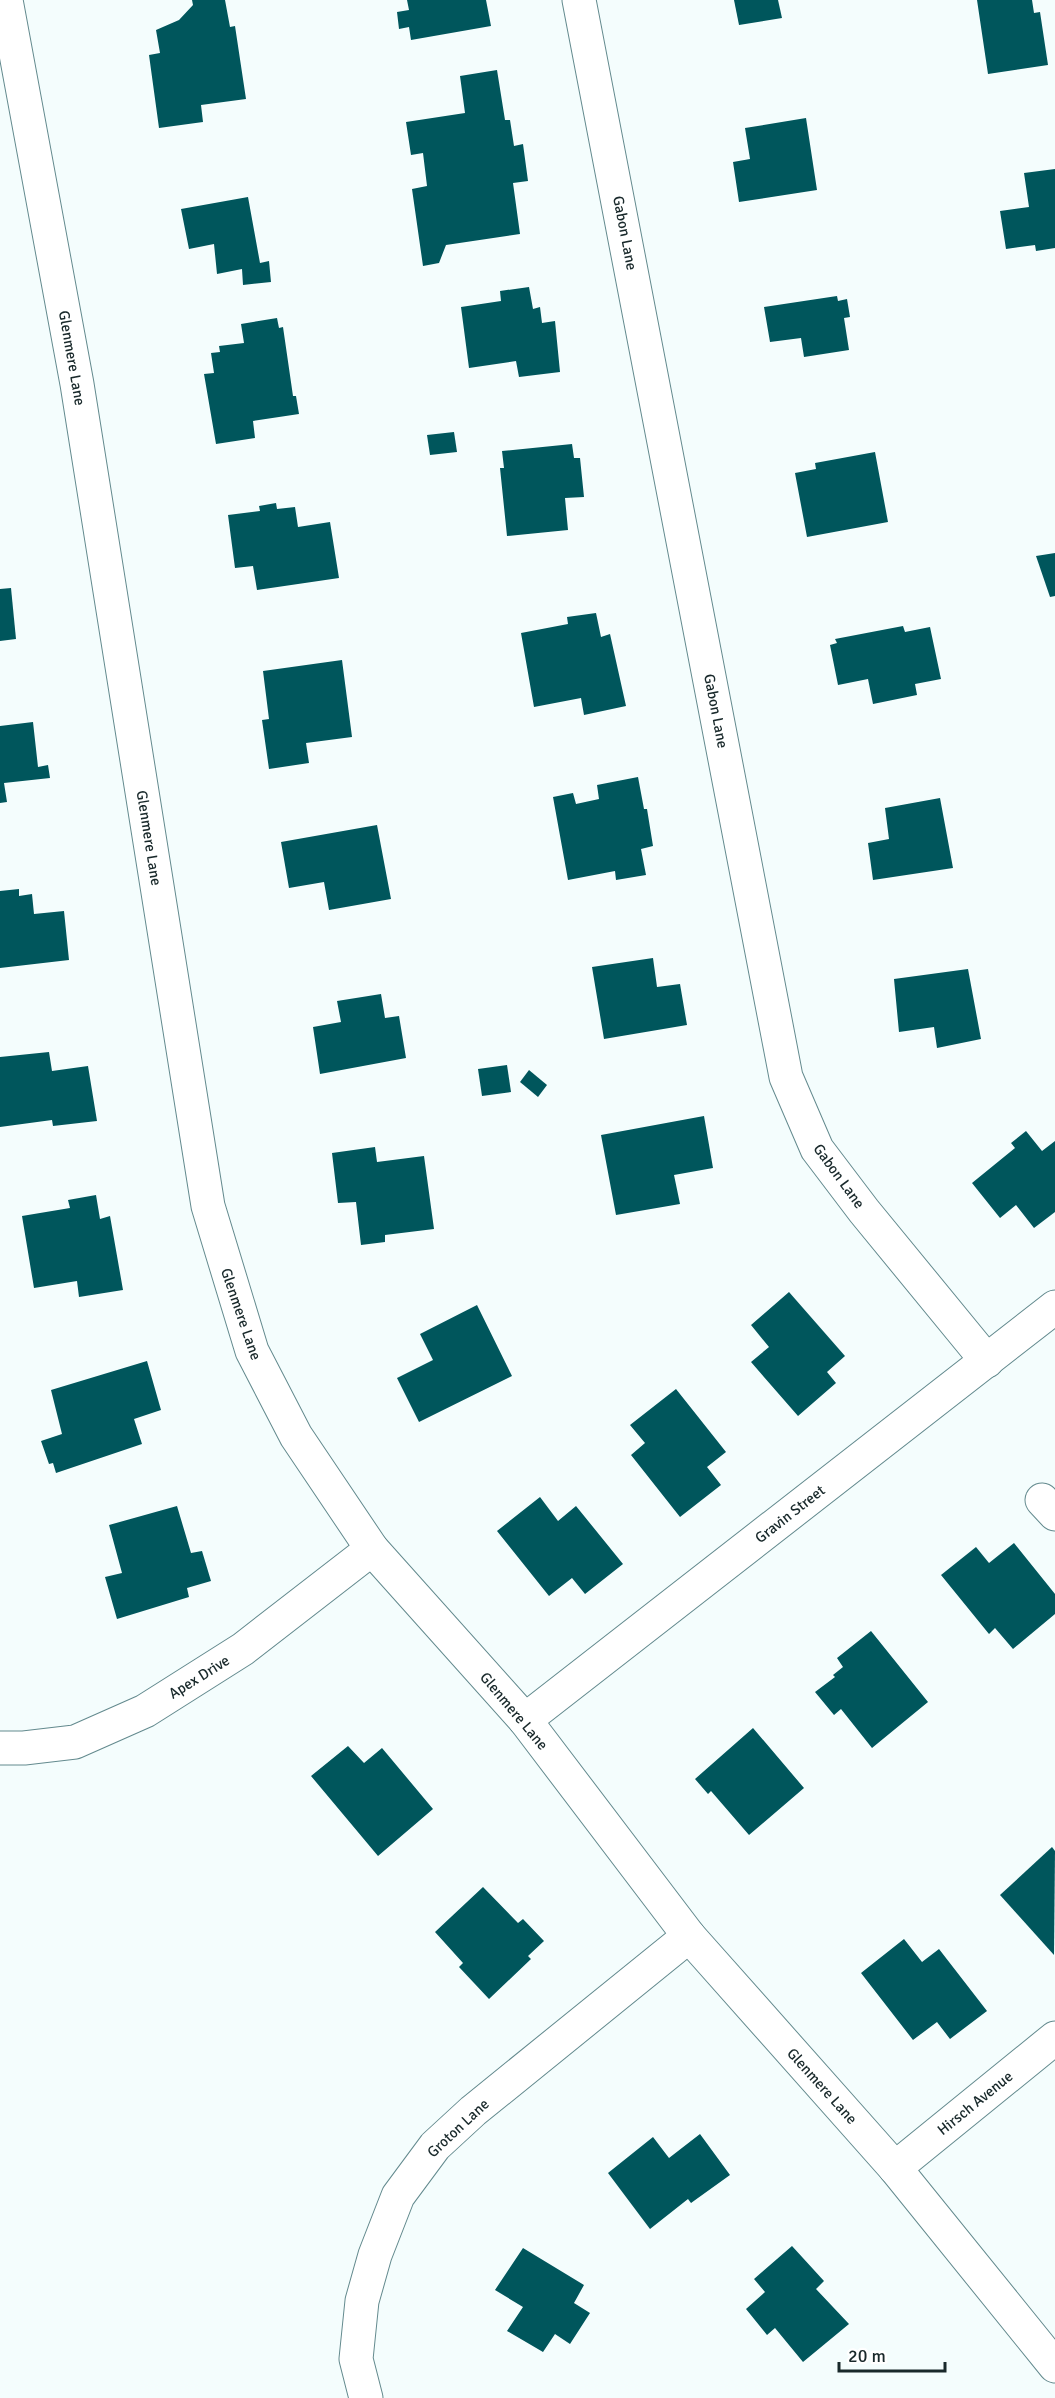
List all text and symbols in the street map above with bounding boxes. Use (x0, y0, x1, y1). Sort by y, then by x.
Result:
street label: Gabon Lane (609, 194, 641, 272)
street label: Glenmere Lane (55, 309, 89, 407)
street label: Gabon Lane (700, 672, 732, 750)
street label: Glenmere Lane (133, 789, 165, 887)
street label: Gabon Lane (810, 1140, 868, 1212)
street label: Glenmere Lane (217, 1266, 265, 1362)
street label: Gravin Street (751, 1481, 829, 1547)
street label: Apex Drive (165, 1651, 233, 1703)
street label: Glenmere Lane (476, 1668, 552, 1754)
street label: Glenmere Lane (783, 2044, 861, 2128)
street label: Hirsch Avenue (934, 2067, 1016, 2139)
street label: Groton Lane (423, 2095, 493, 2161)
scale bar (839, 2335, 946, 2373)
text: 20 m (848, 2345, 886, 2367)

